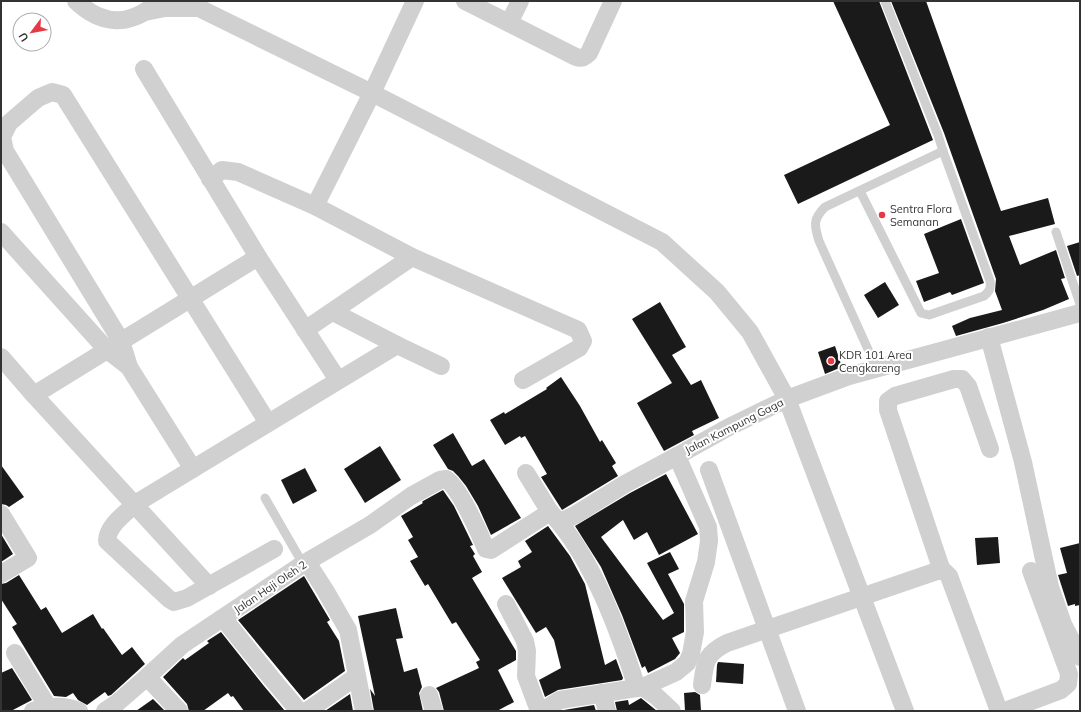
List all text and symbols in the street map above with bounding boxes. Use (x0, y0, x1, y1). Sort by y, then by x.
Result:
north arrow (12, 12, 52, 52)
text: U (15, 30, 32, 44)
place label: Sentra Flora Semanan (890, 202, 952, 229)
marker: Sentra Flora Semanan (877, 210, 887, 220)
place label: KDR 101 Area Cengkareng (839, 348, 912, 375)
marker: KDR 101 Area Cengkareng (826, 356, 836, 366)
street label: Jalan Kampung Gaga (682, 395, 786, 457)
street label: Jalan Haji Oleh 2 (231, 557, 309, 617)

